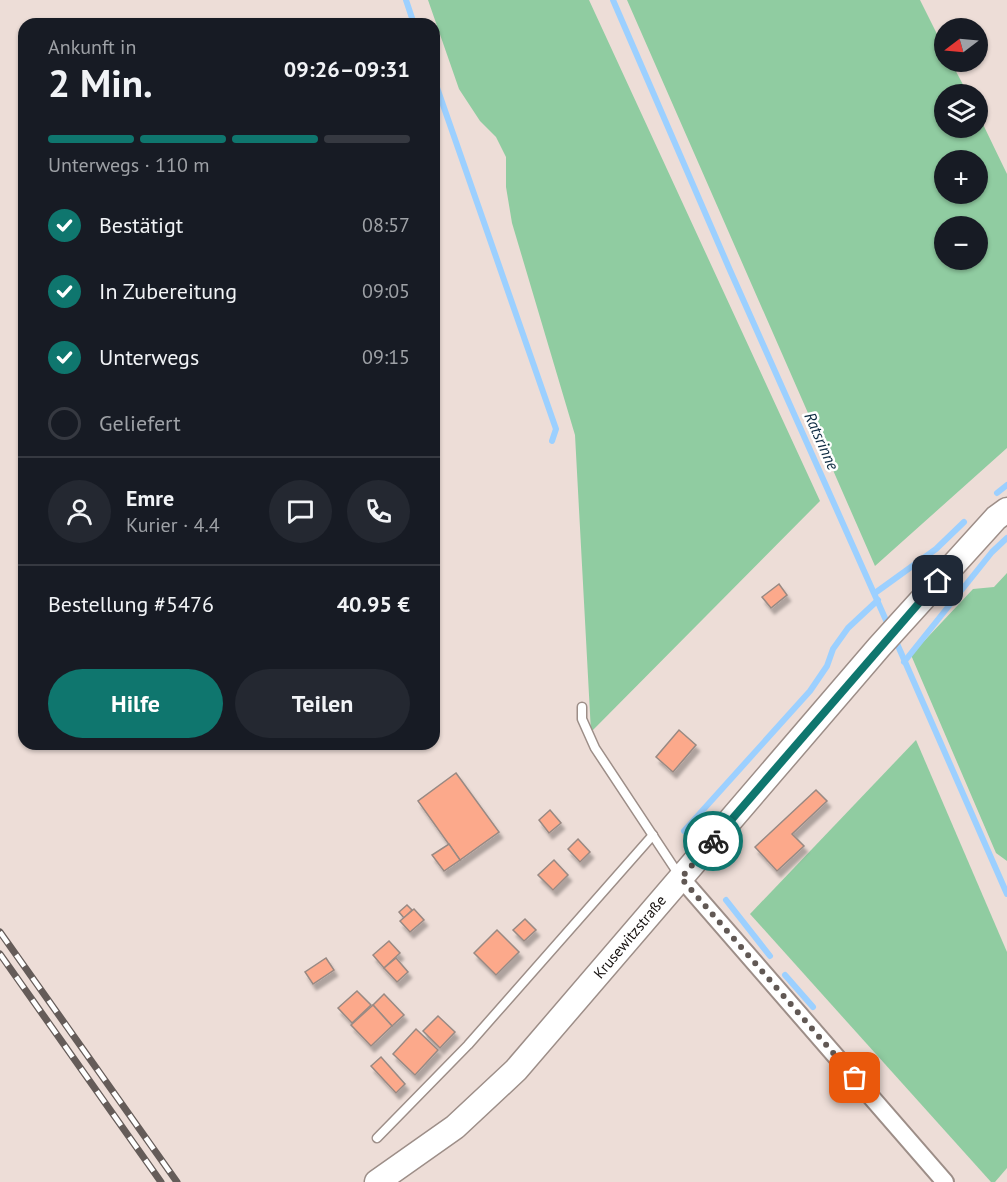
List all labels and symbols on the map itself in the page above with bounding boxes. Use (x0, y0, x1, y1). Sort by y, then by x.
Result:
north arrow (934, 18, 988, 72)
water label: Ratsrinne (800, 409, 844, 473)
pin (912, 555, 963, 606)
courier (683, 811, 743, 871)
street label: Krusewitzstraße (589, 891, 670, 982)
pin (829, 1052, 880, 1103)

